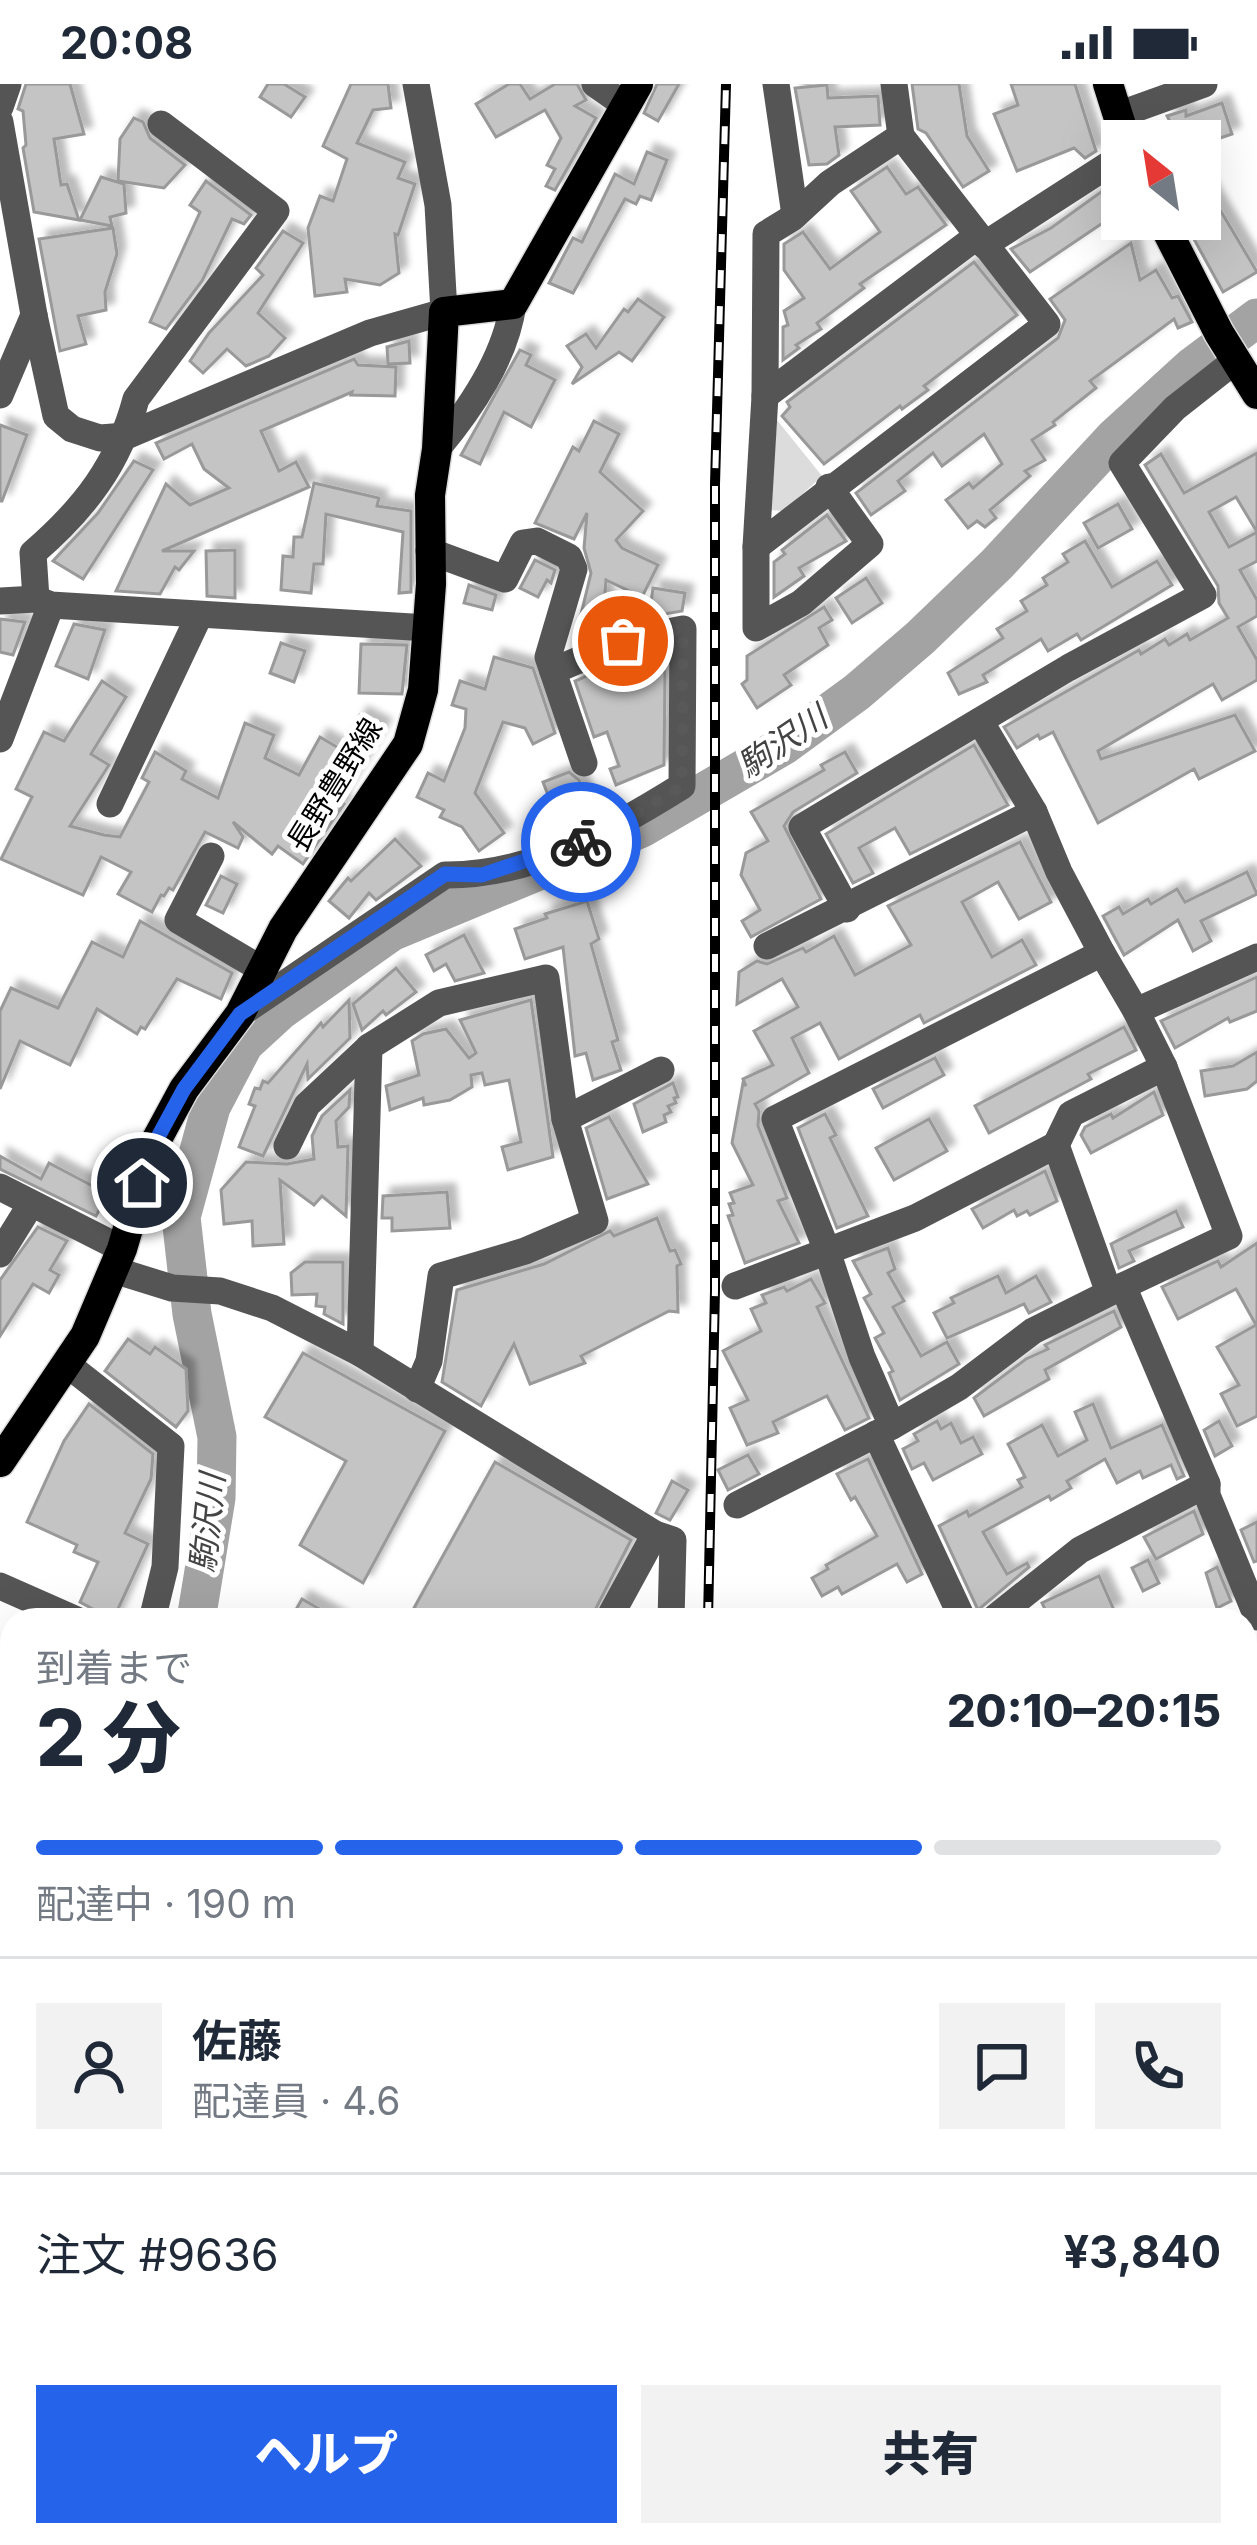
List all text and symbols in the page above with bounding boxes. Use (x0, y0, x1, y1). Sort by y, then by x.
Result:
text: 20:08 (60, 15, 193, 70)
north arrow (1101, 120, 1221, 240)
map controls (1101, 120, 1221, 240)
pin (572, 590, 674, 692)
icon: bag (590, 608, 656, 674)
water label: 駒沢川 (730, 695, 837, 785)
street label: 長野豊野線 (279, 711, 389, 858)
courier (521, 782, 641, 902)
icon: bike (548, 809, 614, 875)
pin (91, 1132, 193, 1234)
icon: home (109, 1150, 175, 1216)
water label: 駒沢川 (182, 1469, 232, 1574)
text: 到着まで (36, 1644, 192, 1691)
text: 20:10–20:15 (947, 1683, 1221, 1738)
text: 2 分 (36, 1690, 181, 1785)
text: 配達中 · 190 m (36, 1880, 296, 1927)
button: person (36, 2003, 162, 2129)
button: chat (939, 2003, 1065, 2129)
button: phone (1095, 2003, 1221, 2129)
text: 佐藤 (192, 2013, 282, 2068)
text: 配達員 · 4.6 (192, 2077, 400, 2124)
text: ¥3,840 (1063, 2224, 1221, 2279)
text: 注文 #9636 (36, 2227, 279, 2282)
button: ヘルプ (36, 2385, 617, 2523)
button: 共有 (641, 2385, 1221, 2523)

